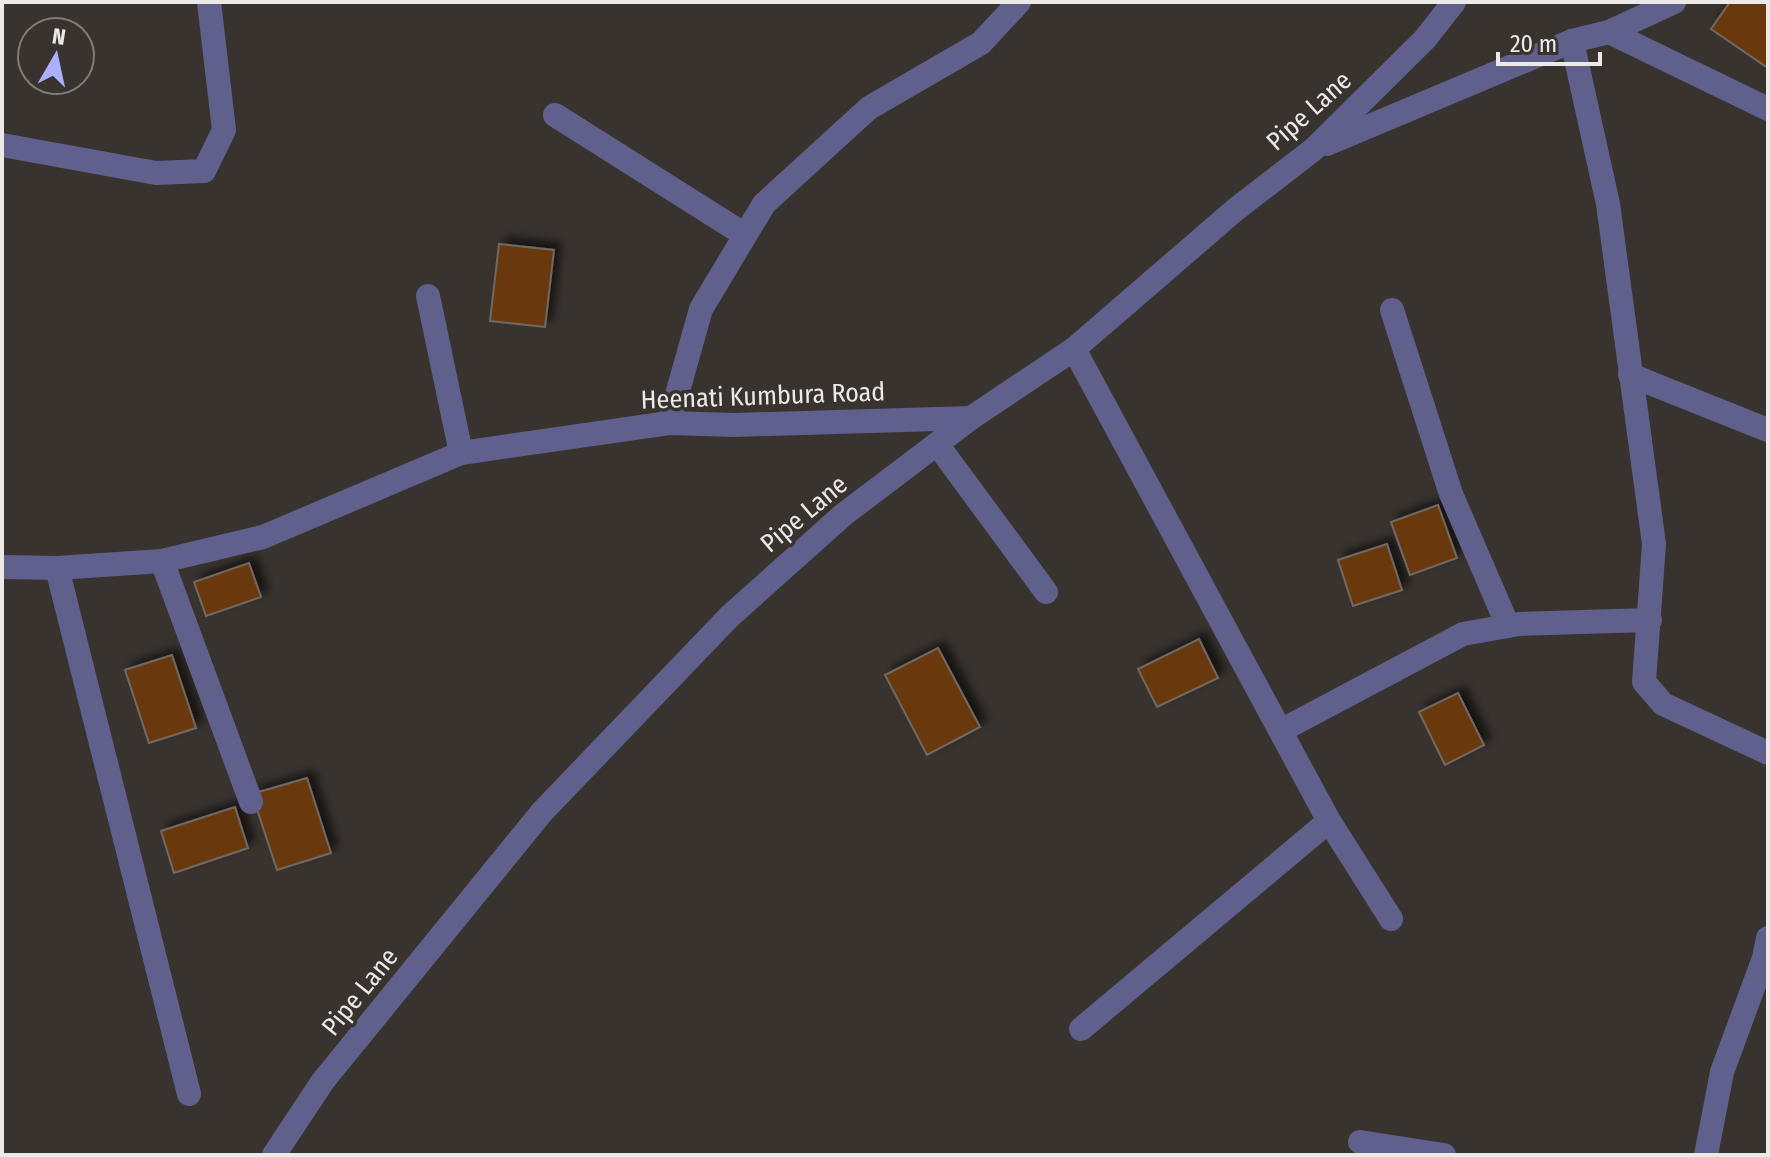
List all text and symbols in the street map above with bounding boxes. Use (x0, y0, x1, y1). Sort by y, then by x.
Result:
north arrow (16, 16, 96, 96)
scale bar (1498, 16, 1600, 66)
text: N (50, 22, 68, 51)
text: 20 m (1510, 30, 1557, 58)
street label: Pipe Lane (1260, 65, 1358, 157)
street label: Heenati Kumbura Road (640, 376, 886, 416)
street label: Pipe Lane (754, 469, 854, 559)
street label: Pipe Lane (315, 942, 405, 1042)

